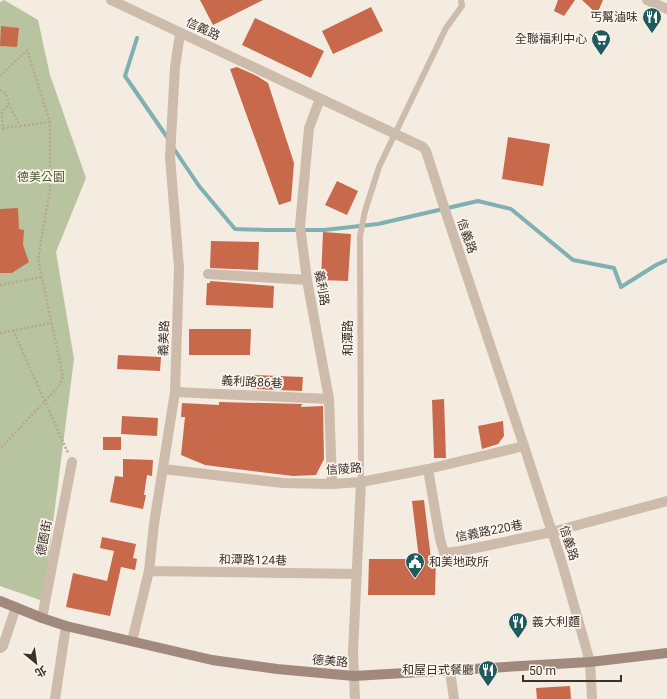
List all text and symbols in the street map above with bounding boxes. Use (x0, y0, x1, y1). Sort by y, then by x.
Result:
restaurant icon: 丐幫滷味 (641, 6, 663, 34)
place label: 丐幫滷味 (590, 10, 638, 24)
street label: 信義路 (184, 15, 222, 43)
supermarket icon: 全聯福利中心 (590, 28, 612, 56)
place label: 全聯福利中心 (515, 32, 587, 46)
park label: 德美公園 (17, 170, 65, 184)
street label: 信義路 (455, 217, 479, 255)
street label: 義利路 (312, 269, 332, 307)
street label: 義美路 (156, 320, 172, 356)
street label: 和潭路 (341, 320, 355, 356)
street label: 義利路86巷 (221, 373, 283, 391)
street label: 信陵路 (326, 461, 362, 477)
street label: 信義路220巷 (454, 518, 524, 544)
street label: 德園街 (34, 519, 54, 557)
street label: 信義路 (557, 524, 581, 562)
public building icon: 和美地政所 (404, 551, 426, 579)
street label: 和潭路124巷 (219, 552, 287, 568)
place label: 和美地政所 (429, 555, 489, 569)
restaurant icon: 義大利麵 (507, 611, 529, 639)
place label: 義大利麵 (532, 615, 580, 629)
north arrow (16, 643, 56, 683)
street label: 德美路 (311, 652, 349, 670)
scale bar (523, 657, 621, 683)
restaurant icon: 和屋日式餐廳 (477, 659, 499, 687)
text: 北 (33, 663, 49, 680)
place label: 和屋日式餐廳 (402, 663, 474, 677)
text: 50 m (529, 664, 556, 678)

